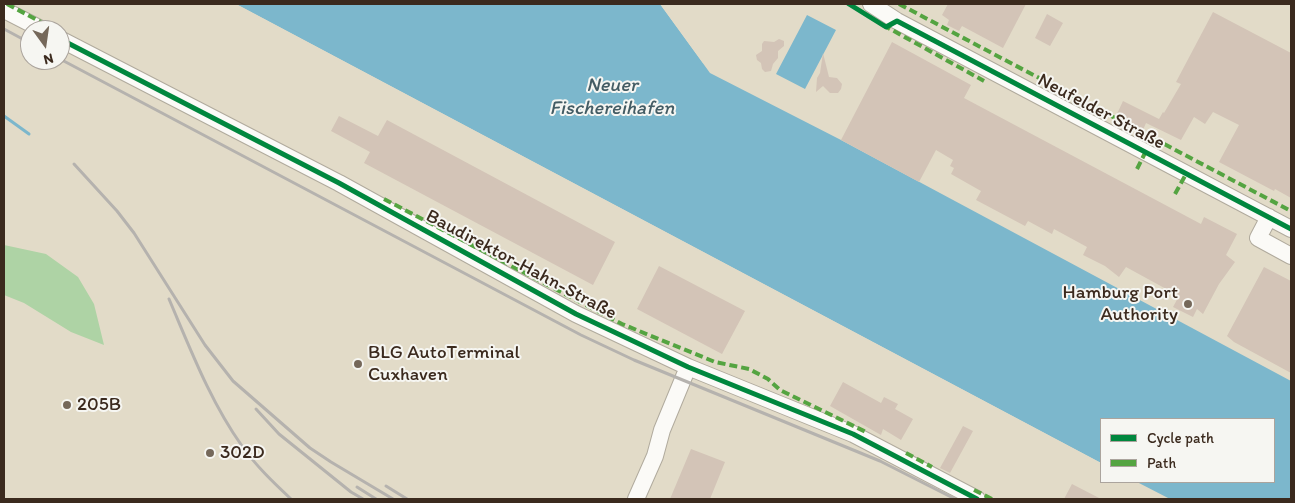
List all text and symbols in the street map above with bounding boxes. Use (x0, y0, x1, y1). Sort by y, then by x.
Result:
north arrow (20, 20, 70, 70)
text: N (42, 50, 55, 68)
street label: Neufelder Straße (1034, 69, 1168, 155)
water label: Neuer Fischereihafen (550, 74, 674, 121)
street label: Baudirektor-Hahn-Straße (422, 205, 620, 325)
place label: Hamburg Port Authority (1062, 282, 1178, 326)
marker: Hamburg Port Authority (1182, 298, 1194, 310)
place label: BLG AutoTerminal Cuxhaven (368, 342, 520, 386)
marker: BLG AutoTerminal Cuxhaven (352, 358, 364, 370)
place label: 205B (77, 394, 121, 416)
marker: 205B (61, 399, 73, 411)
legend (1100, 418, 1275, 483)
text: Cycle path (1147, 429, 1214, 447)
place label: 302D (220, 442, 265, 464)
marker: 302D (204, 447, 216, 459)
text: Path (1147, 454, 1176, 472)

